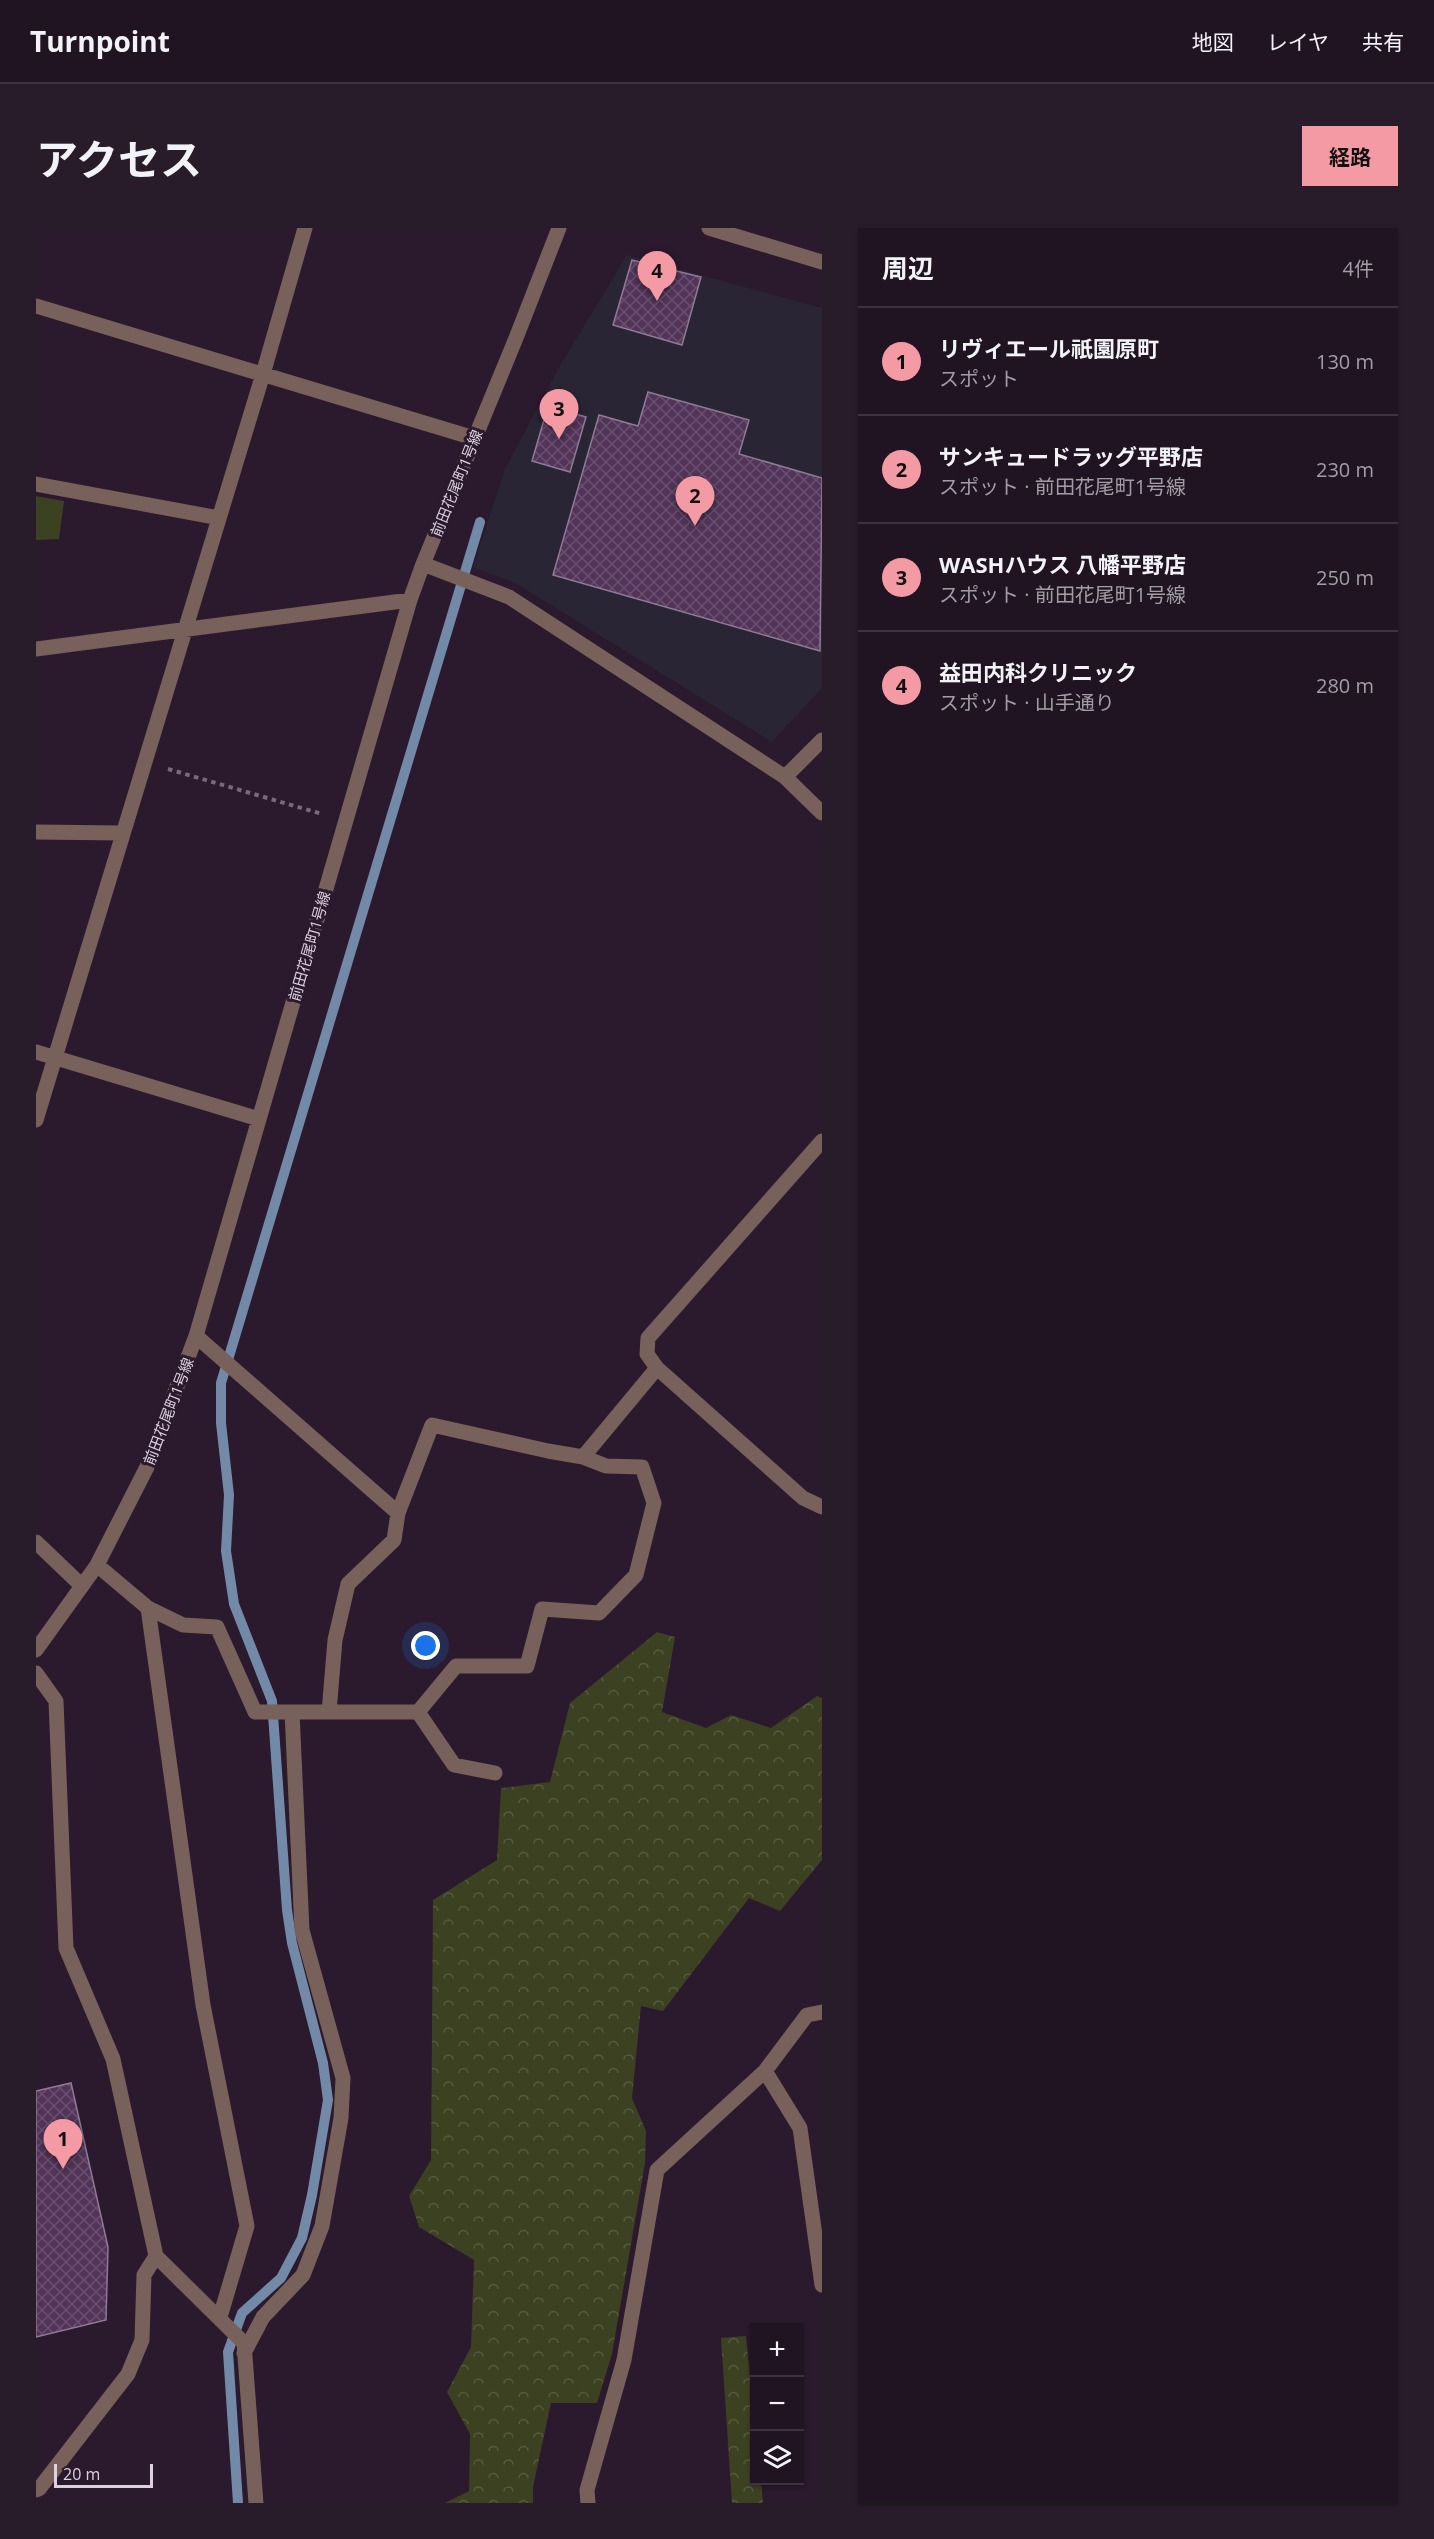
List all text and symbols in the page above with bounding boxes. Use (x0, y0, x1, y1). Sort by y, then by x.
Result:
text: Turnpoint (30, 22, 170, 60)
text: 地図 (1192, 28, 1234, 56)
text: レイヤ (1267, 28, 1329, 56)
text: 共有 (1362, 28, 1404, 56)
button: 経路 (1302, 126, 1398, 186)
text: アクセス (36, 130, 202, 187)
text: 周辺 (882, 250, 934, 286)
pin: 4 (638, 251, 676, 301)
text: 4件 (1343, 255, 1374, 282)
text: リヴィエール祇園原町 (939, 333, 1159, 363)
text: 1 (896, 348, 907, 375)
text: 130 m (1316, 348, 1374, 375)
text: スポット (939, 365, 1019, 392)
pin: 3 (540, 390, 578, 439)
street label: 前田花尾町1号線 (425, 427, 487, 539)
text: サンキュードラッグ平野店 (939, 441, 1203, 471)
text: 2 (896, 456, 907, 483)
text: 230 m (1316, 456, 1374, 483)
text: スポット · 前田花尾町1号線 (939, 473, 1186, 500)
pin: 2 (676, 476, 714, 526)
text: WASHハウス 八幡平野店 (939, 549, 1186, 579)
text: 3 (896, 564, 907, 591)
text: 250 m (1316, 564, 1374, 591)
text: スポット · 前田花尾町1号線 (939, 581, 1186, 608)
text: 益田内科クリニック (939, 657, 1137, 687)
text: 4 (896, 672, 907, 699)
text: 280 m (1316, 672, 1374, 699)
text: スポット · 山手通り (939, 689, 1115, 716)
street label: 前田花尾町1号線 (284, 889, 334, 1003)
street label: 前田花尾町1号線 (138, 1354, 198, 1468)
your location (411, 1631, 440, 1660)
pin: 1 (44, 2120, 82, 2169)
map controls (750, 2323, 804, 2485)
button: + (750, 2323, 804, 2377)
button: − (750, 2377, 804, 2431)
button: layers (750, 2431, 804, 2485)
scale bar (54, 2461, 153, 2488)
text: 20 m (63, 2463, 100, 2485)

